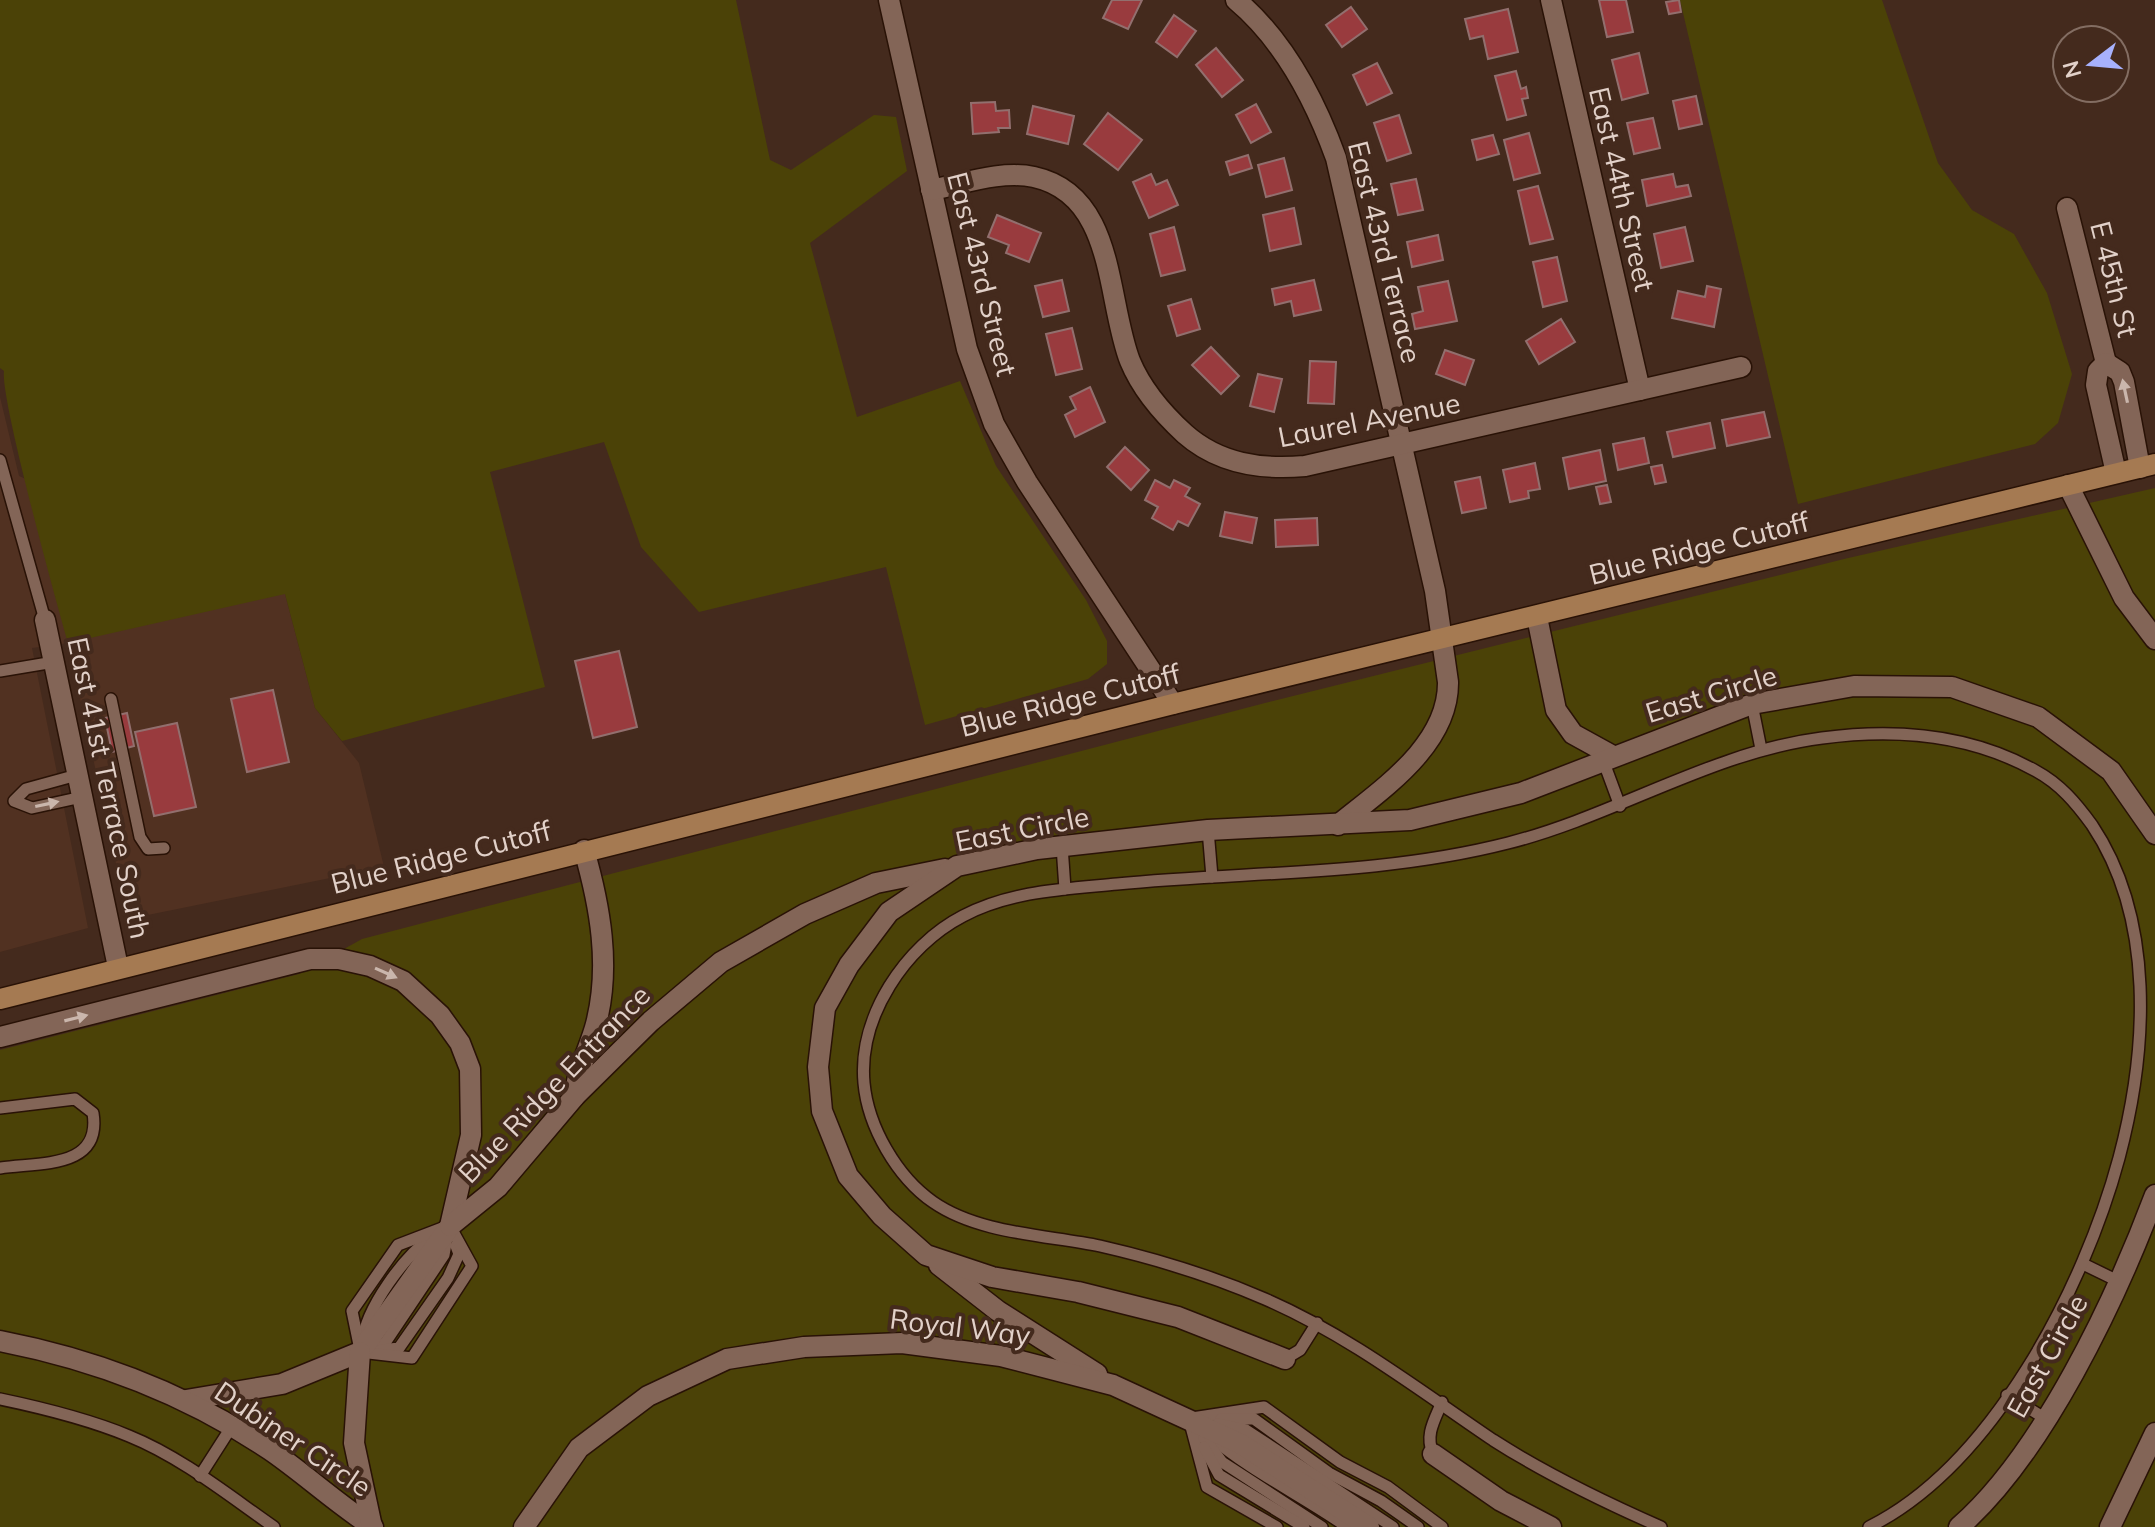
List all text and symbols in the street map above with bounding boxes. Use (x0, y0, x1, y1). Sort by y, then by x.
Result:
north arrow (2051, 24, 2131, 104)
text: N (2056, 58, 2088, 81)
street label: East 44th Street (1582, 83, 1663, 295)
street label: East 43rd Terrace (1341, 137, 1430, 366)
street label: East 43rd Street (940, 168, 1025, 380)
street label: E 45th St (2083, 217, 2146, 341)
one-way arrow (2119, 379, 2131, 404)
street label: Laurel Avenue (1275, 385, 1463, 454)
street label: Blue Ridge Cutoff (1585, 503, 1813, 592)
street label: East 41st Terrace South (60, 634, 159, 942)
street label: Blue Ridge Cutoff (956, 655, 1184, 744)
street label: East Circle (1641, 657, 1781, 730)
one-way arrow (35, 798, 60, 810)
street label: East Circle (952, 798, 1092, 859)
street label: Blue Ridge Cutoff (327, 812, 555, 901)
one-way arrow (374, 966, 397, 980)
street label: Blue Ridge Entrance (450, 977, 657, 1190)
one-way arrow (63, 1012, 88, 1024)
street label: East Circle (1998, 1288, 2095, 1423)
street label: Royal Way (888, 1301, 1032, 1352)
street label: Dubiner Circle (208, 1373, 378, 1504)

